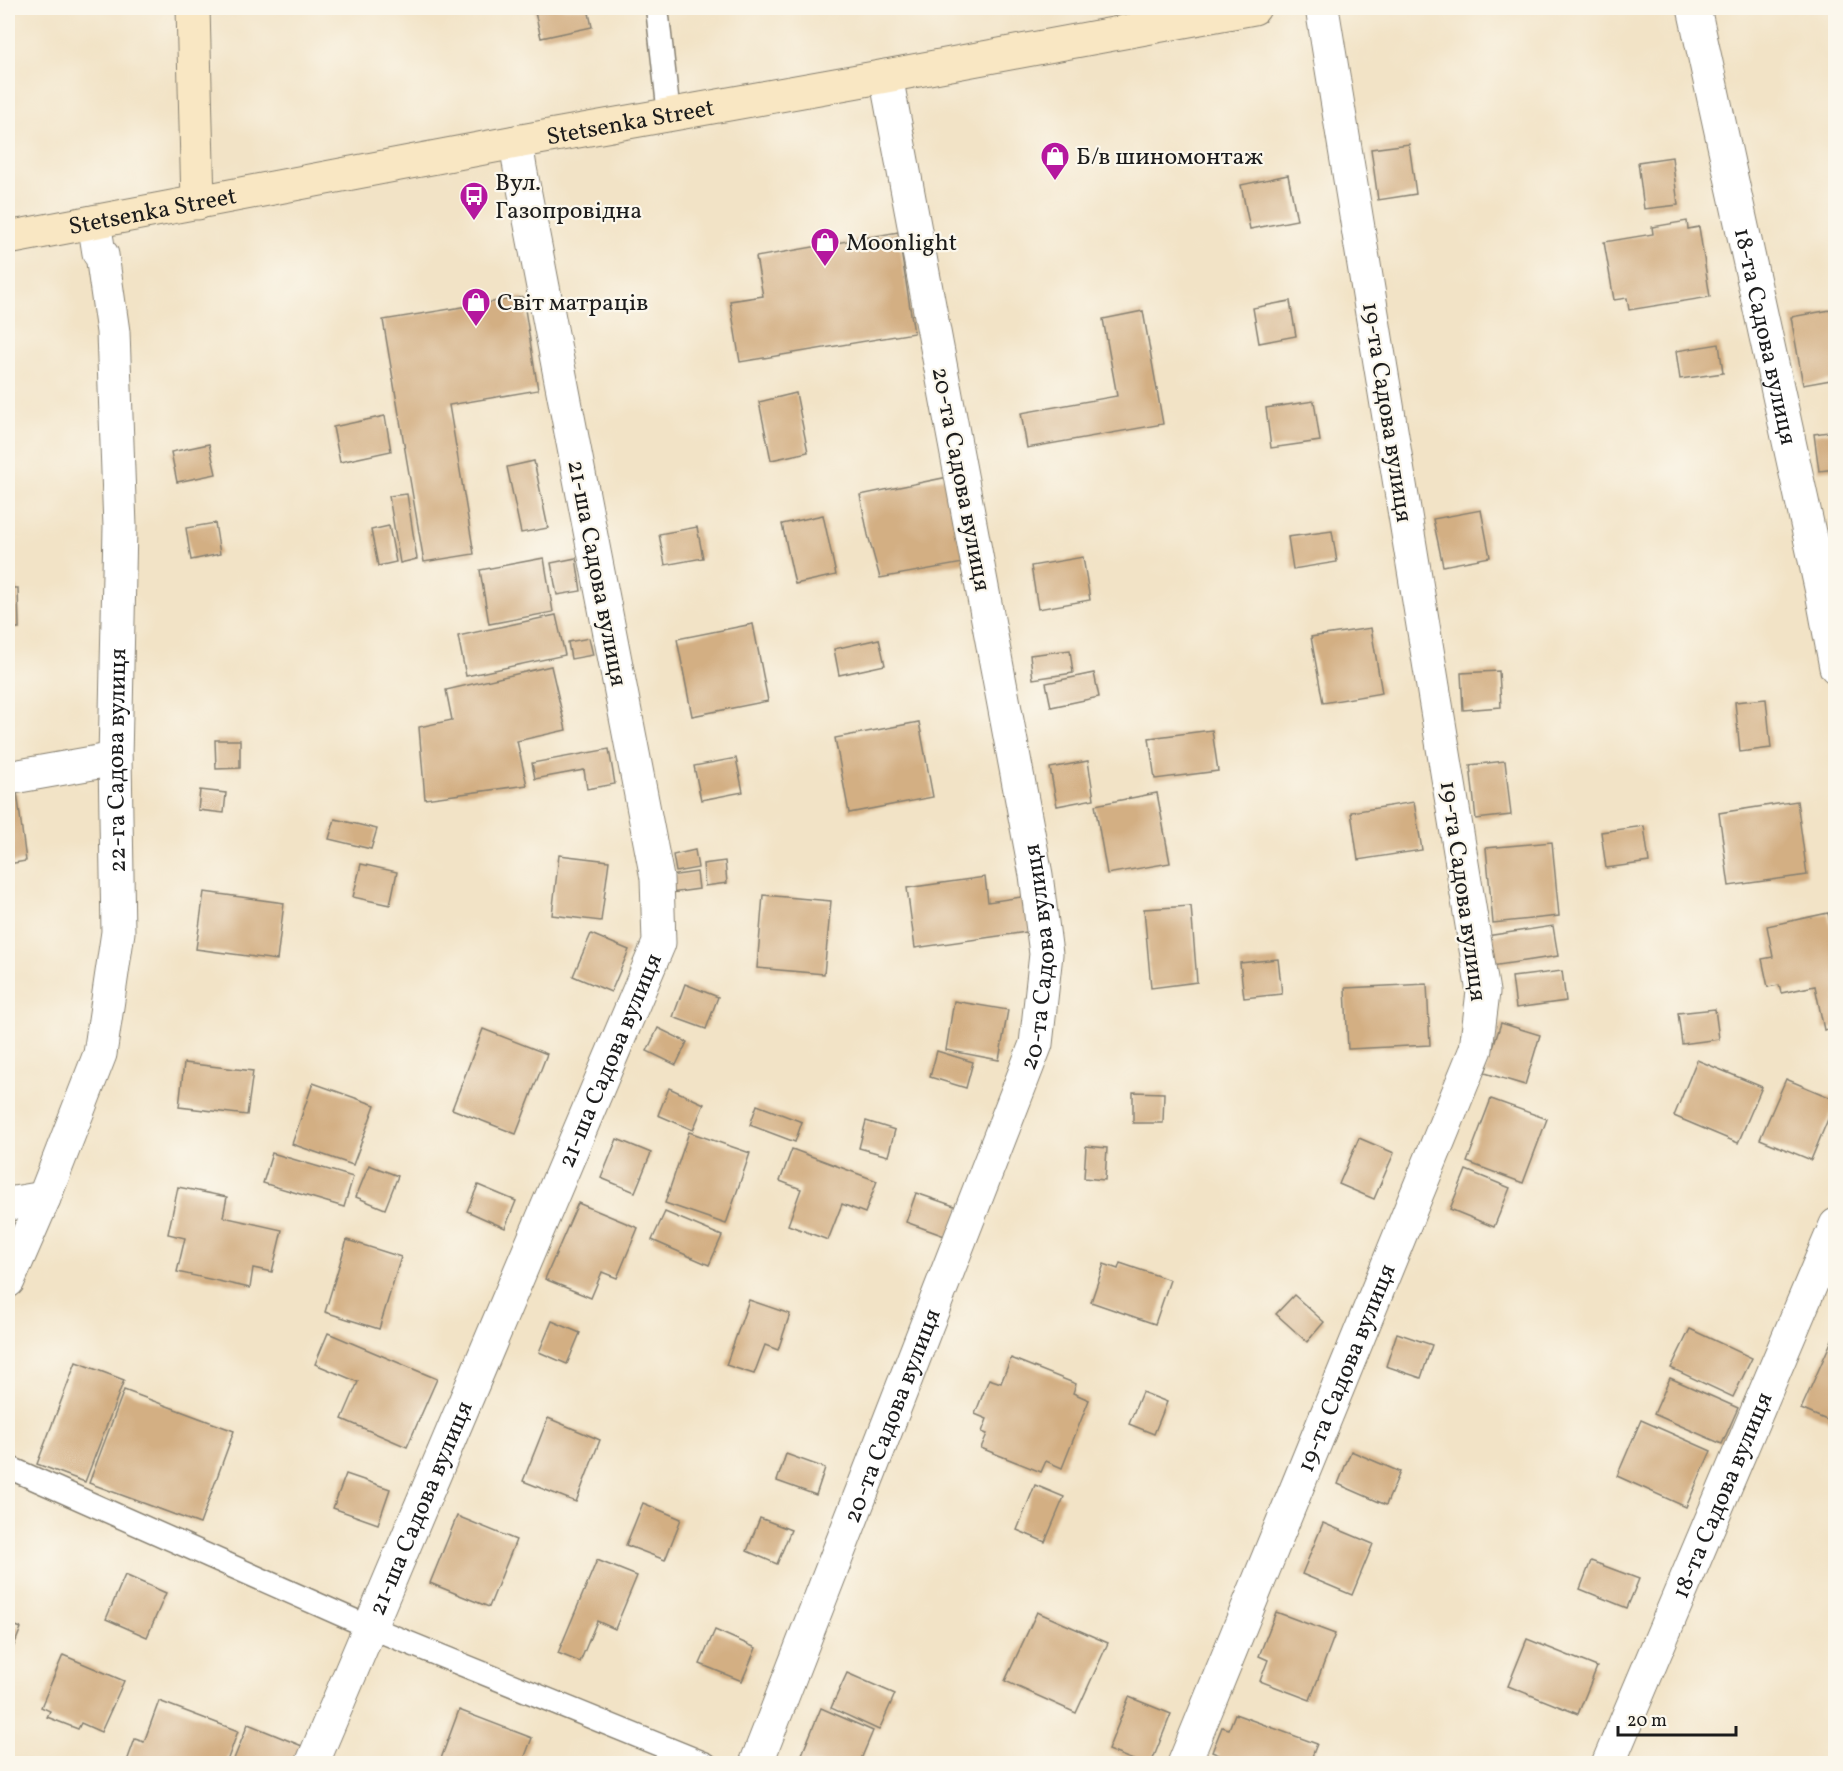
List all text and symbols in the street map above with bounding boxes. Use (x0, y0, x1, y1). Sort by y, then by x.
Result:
street label: Stetsenka Street (544, 92, 717, 155)
shop icon: Б/в шиномонтаж (1039, 140, 1071, 182)
place label: Б/в шиномонтаж (1076, 141, 1263, 175)
place label: Вул. Газопровідна (495, 167, 642, 229)
street label: Stetsenka Street (66, 180, 240, 245)
bus stop icon: Вул. Газопровідна (458, 180, 490, 222)
street label: 18-та Садова вулиця (1724, 225, 1804, 448)
shop icon: Moonlight (809, 226, 841, 268)
place label: Moonlight (846, 227, 957, 261)
shop icon: Світ матраців (460, 286, 492, 328)
place label: Світ матраців (497, 287, 648, 321)
street label: 19-та Садова вулиця (1352, 300, 1420, 525)
street label: 20-та Садова вулиця (922, 364, 998, 594)
street label: 21-ша Садова вулиця (557, 457, 635, 689)
street label: 22-га Садова вулиця (100, 648, 136, 873)
street label: 19-та Садова вулиця (1430, 779, 1494, 1004)
street label: 20-та Садова вулиця (1012, 841, 1065, 1075)
street label: 21-ша Садова вулиця (551, 949, 672, 1174)
street label: 19-та Садова вулиця (1290, 1259, 1405, 1478)
street label: 20-та Садова вулиця (836, 1304, 951, 1528)
street label: 18-та Садова вулиця (1665, 1387, 1782, 1604)
street label: 21-ша Садова вулиця (362, 1396, 482, 1621)
scale bar (1618, 1699, 1736, 1737)
text: 20 m (1627, 1709, 1667, 1734)

